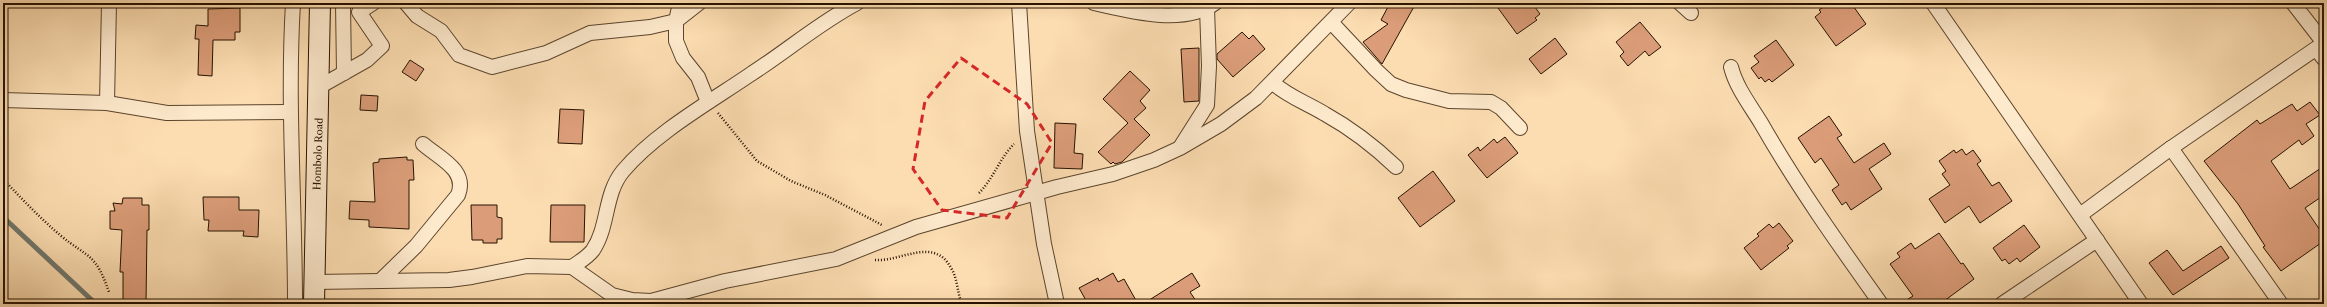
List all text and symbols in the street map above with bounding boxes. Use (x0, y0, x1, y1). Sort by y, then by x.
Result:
street label: Hombolo Road (310, 118, 326, 190)

